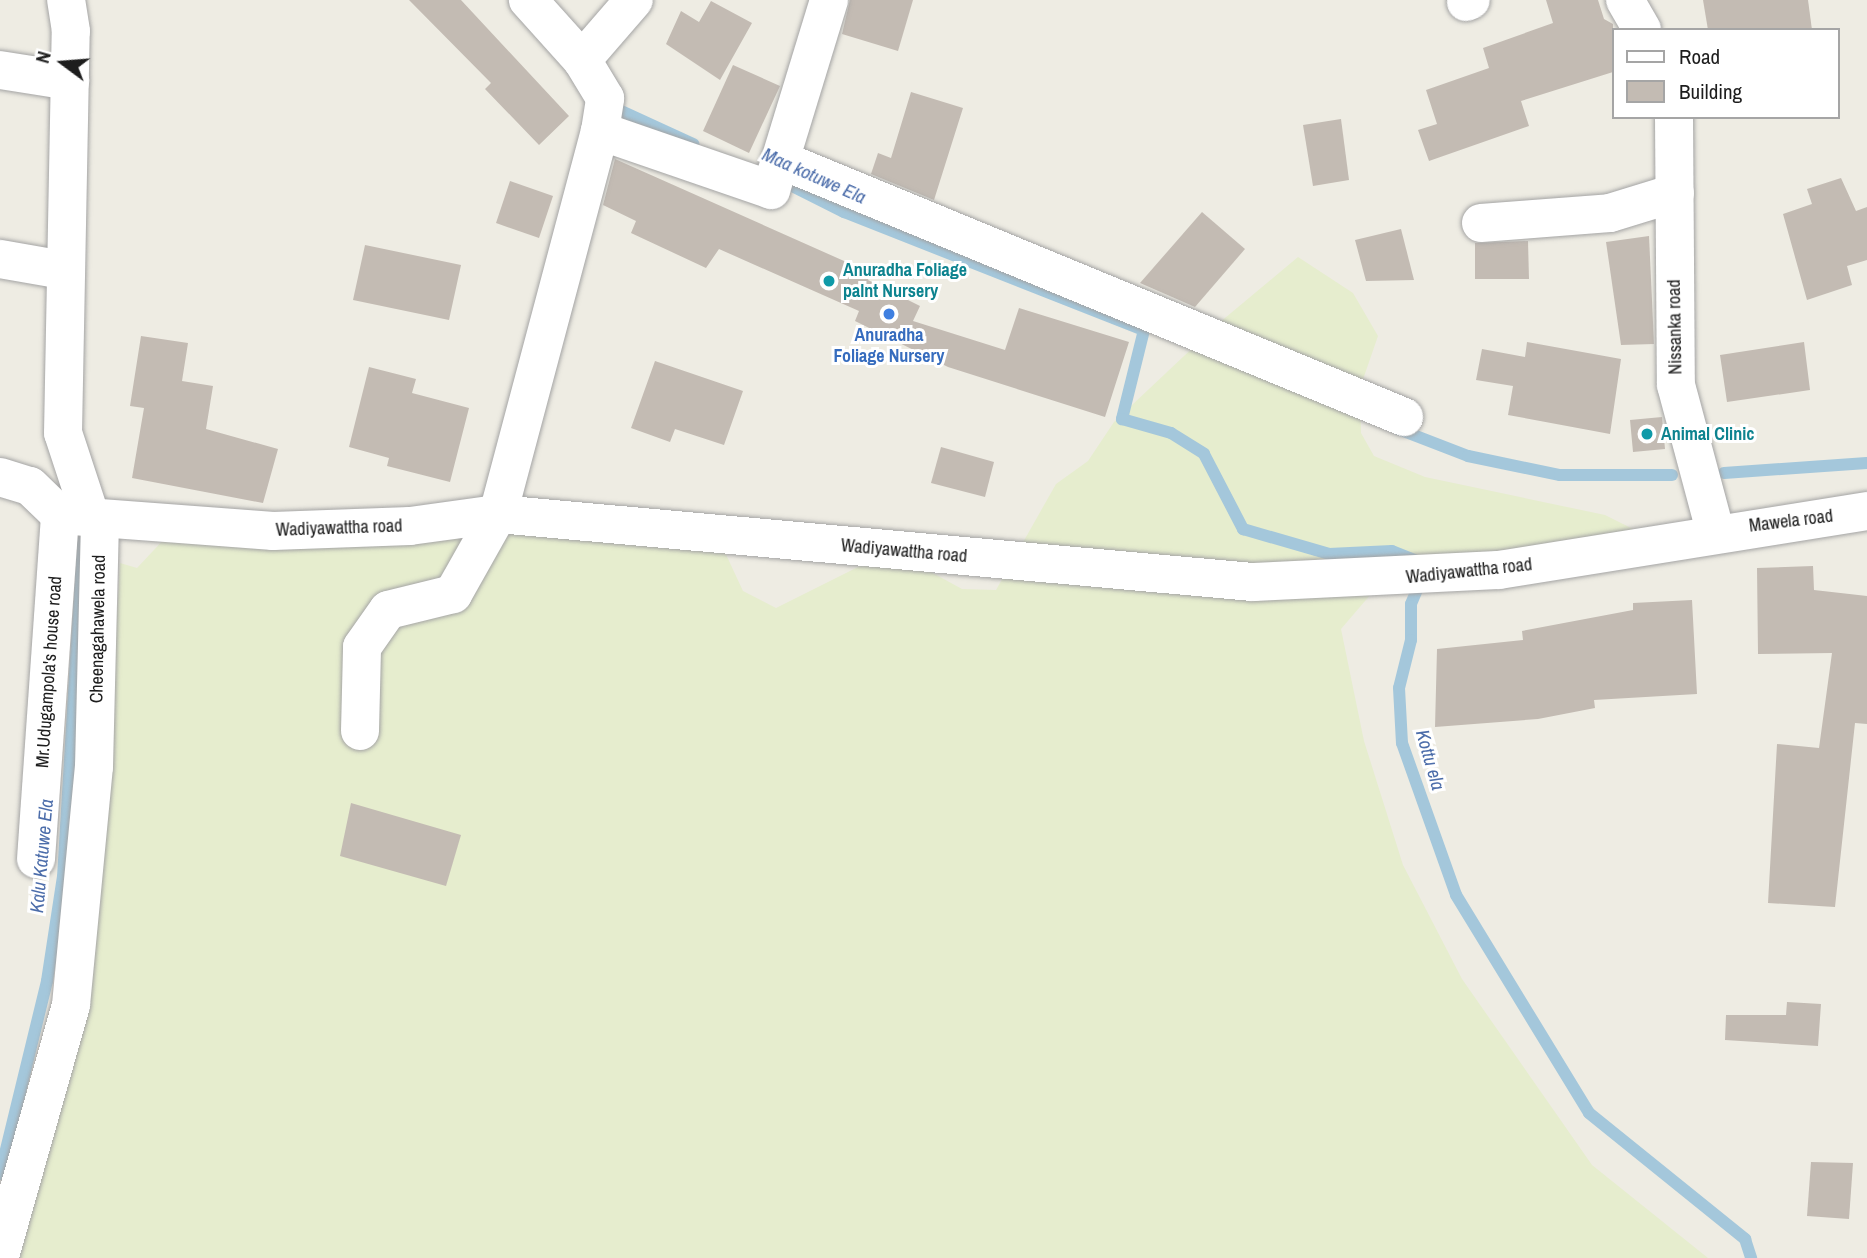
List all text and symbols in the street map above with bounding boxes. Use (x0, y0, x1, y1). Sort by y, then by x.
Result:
north arrow (28, 28, 98, 98)
legend (1612, 28, 1839, 119)
text: Road (1679, 42, 1720, 71)
text: N (29, 48, 57, 66)
text: Building (1679, 77, 1742, 106)
water label: Maa kotuwe Ela (759, 143, 869, 209)
place label: Anuradha Foliage palnt Nursery (843, 260, 967, 302)
marker: Anuradha Foliage palnt Nursery (821, 273, 837, 289)
street label: Nissanka road (1663, 279, 1687, 375)
marker: Anuradha Foliage Nursery (881, 306, 897, 322)
place label: Anuradha Foliage Nursery (834, 325, 944, 368)
place label: Animal Clinic (1661, 423, 1755, 445)
marker: Animal Clinic (1639, 426, 1655, 442)
street label: Mawela road (1748, 505, 1834, 537)
street label: Wadiyawattha road (275, 515, 403, 541)
street label: Wadiyawattha road (840, 535, 968, 567)
street label: Wadiyawattha road (1405, 554, 1533, 588)
street label: Cheenagahawela road (86, 555, 110, 703)
street label: Mr.Udugampola's house road (32, 575, 66, 769)
water label: Kottu ela (1411, 727, 1449, 793)
water label: Kalu Katuwe Ela (26, 798, 58, 914)

